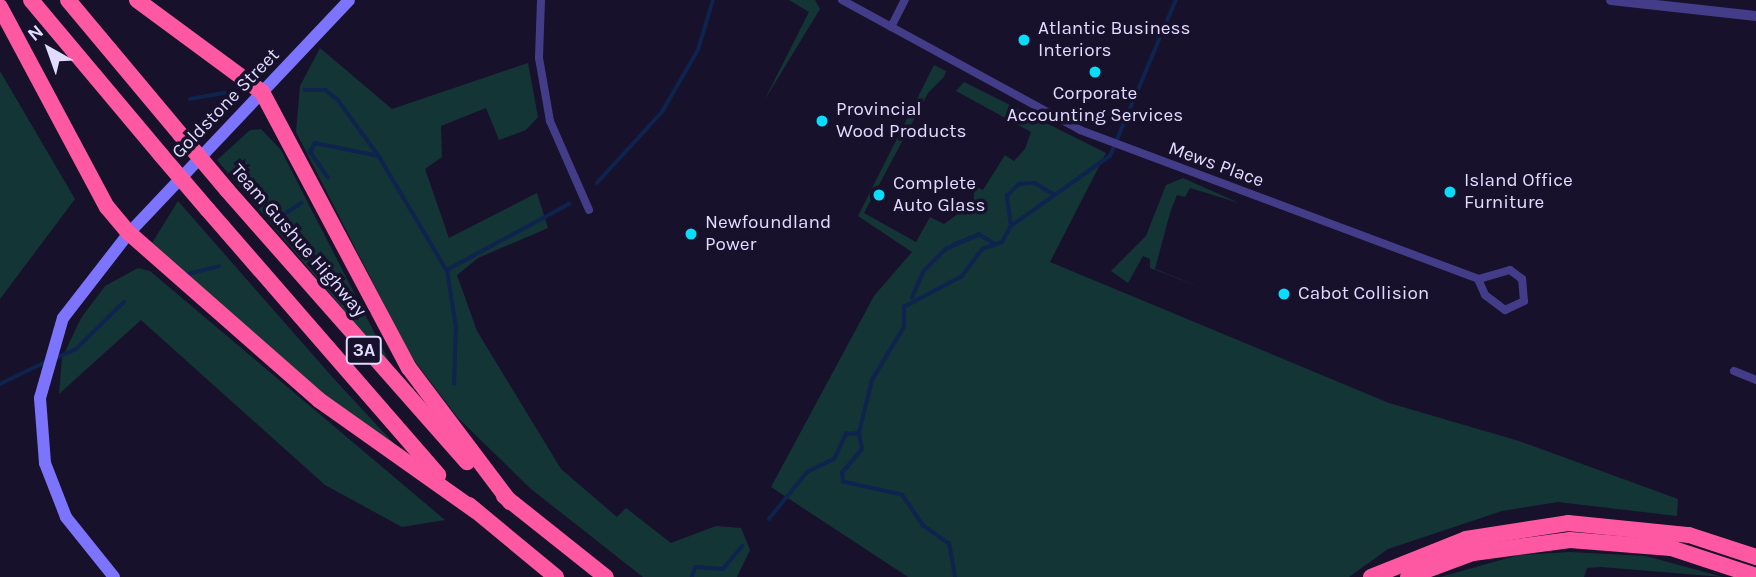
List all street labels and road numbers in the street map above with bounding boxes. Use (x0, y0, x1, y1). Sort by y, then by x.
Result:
street label: Goldstone Street (168, 44, 284, 164)
street label: Mews Place (1165, 137, 1267, 193)
street label: Team Gushue Highway (225, 160, 371, 322)
road number: 3A (345, 336, 383, 364)

